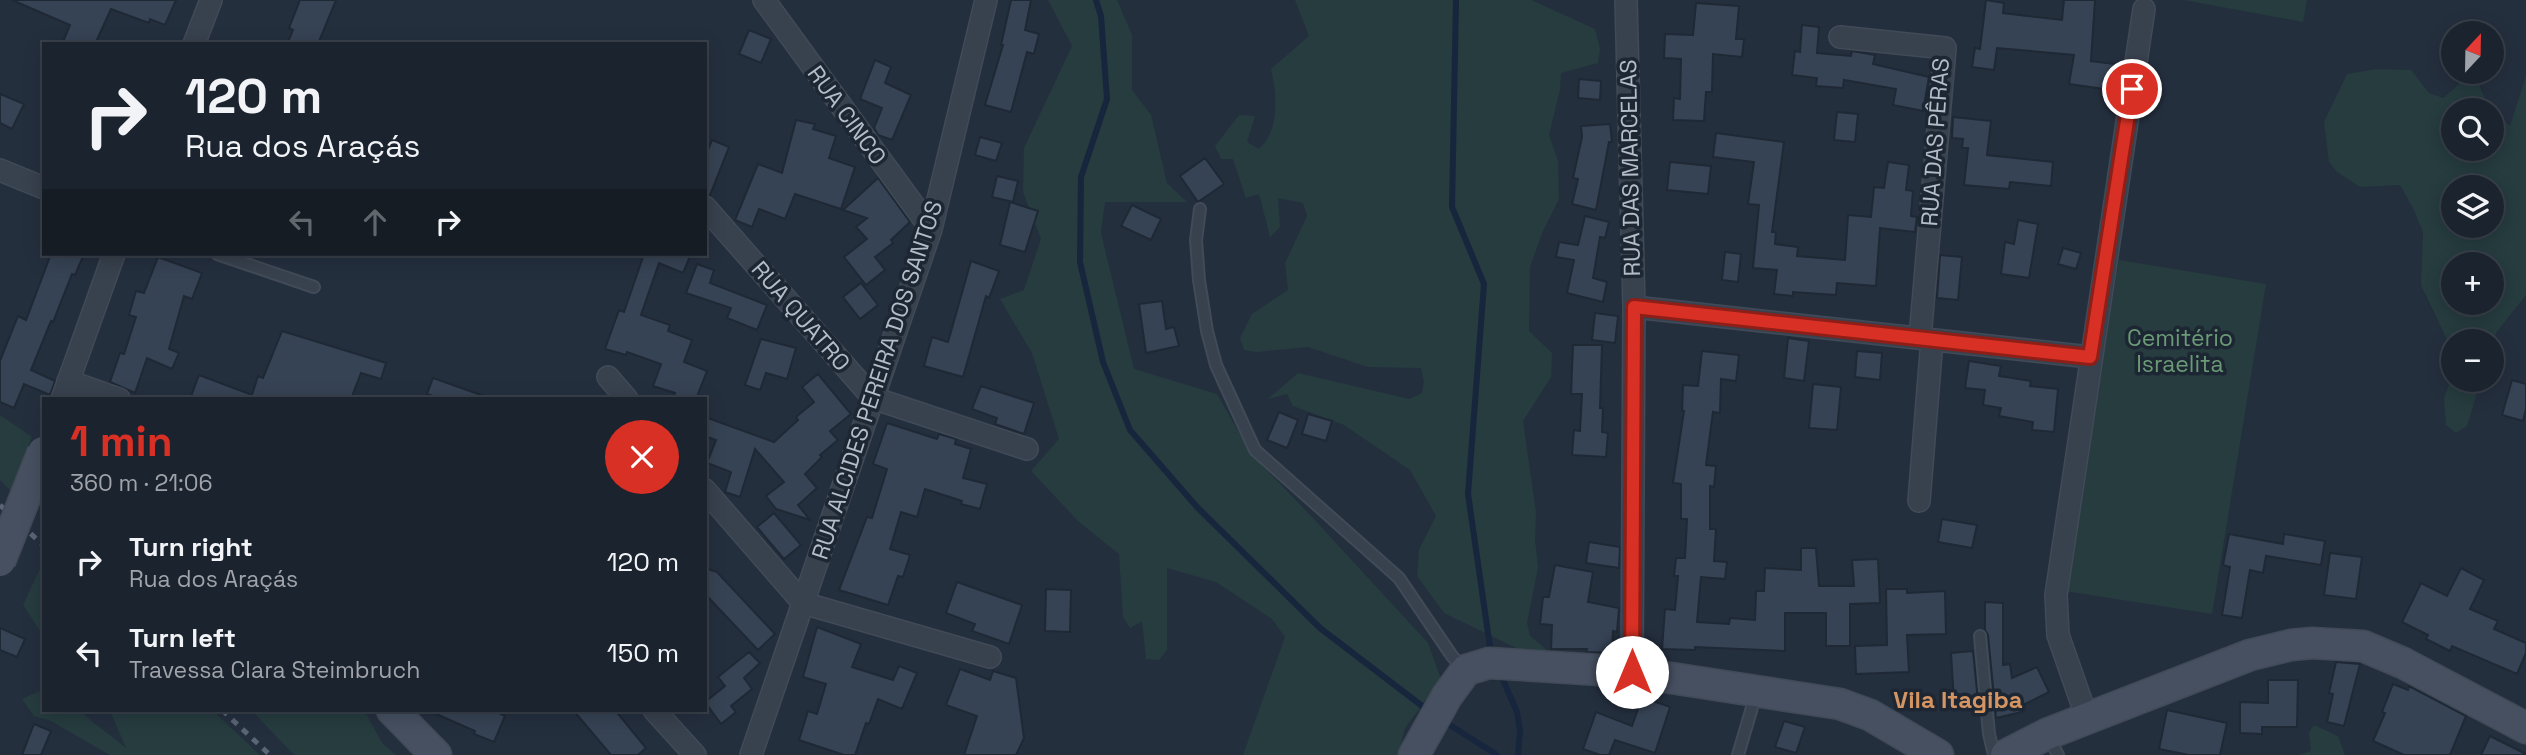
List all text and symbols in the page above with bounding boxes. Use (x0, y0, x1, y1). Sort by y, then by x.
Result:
north arrow (2441, 21, 2504, 84)
map controls (2441, 21, 2504, 392)
street label: RUA DAS PÊRAS (1914, 57, 1956, 227)
street label: RUA CINCO (801, 59, 893, 171)
street label: RUA DAS MARCELAS (1613, 59, 1647, 277)
pin (2102, 59, 2162, 119)
text: 120 m (185, 65, 322, 127)
icon: right (70, 70, 161, 161)
icon: arrive (2113, 70, 2151, 108)
button: search (2441, 98, 2504, 161)
text: Rua dos Araçás (185, 126, 420, 166)
button: layers (2441, 175, 2504, 238)
street label: RUA ALCIDES PEREIRA DOS SANTOS (805, 197, 949, 563)
icon: left (283, 203, 321, 241)
icon: ahead (356, 203, 394, 241)
icon: right (429, 203, 467, 241)
button: + (2441, 252, 2504, 315)
street label: RUA QUATRO (745, 255, 857, 377)
park label: Cemitério Israelita (2127, 323, 2233, 379)
button: − (2441, 329, 2504, 392)
text: 1 min (70, 415, 173, 468)
button: close (605, 420, 679, 494)
text: 360 m · 21:06 (70, 468, 213, 498)
text: Turn right (129, 530, 253, 564)
icon: right (70, 543, 108, 581)
text: 120 m (607, 545, 679, 579)
text: Rua dos Araçás (129, 564, 298, 594)
text: Turn left (129, 621, 236, 655)
icon: left (70, 634, 108, 672)
position arrow (1595, 635, 1669, 709)
text: 150 m (607, 636, 679, 670)
text: Travessa Clara Steimbruch (129, 655, 420, 685)
district label: Vila Itagiba (1893, 684, 2023, 715)

